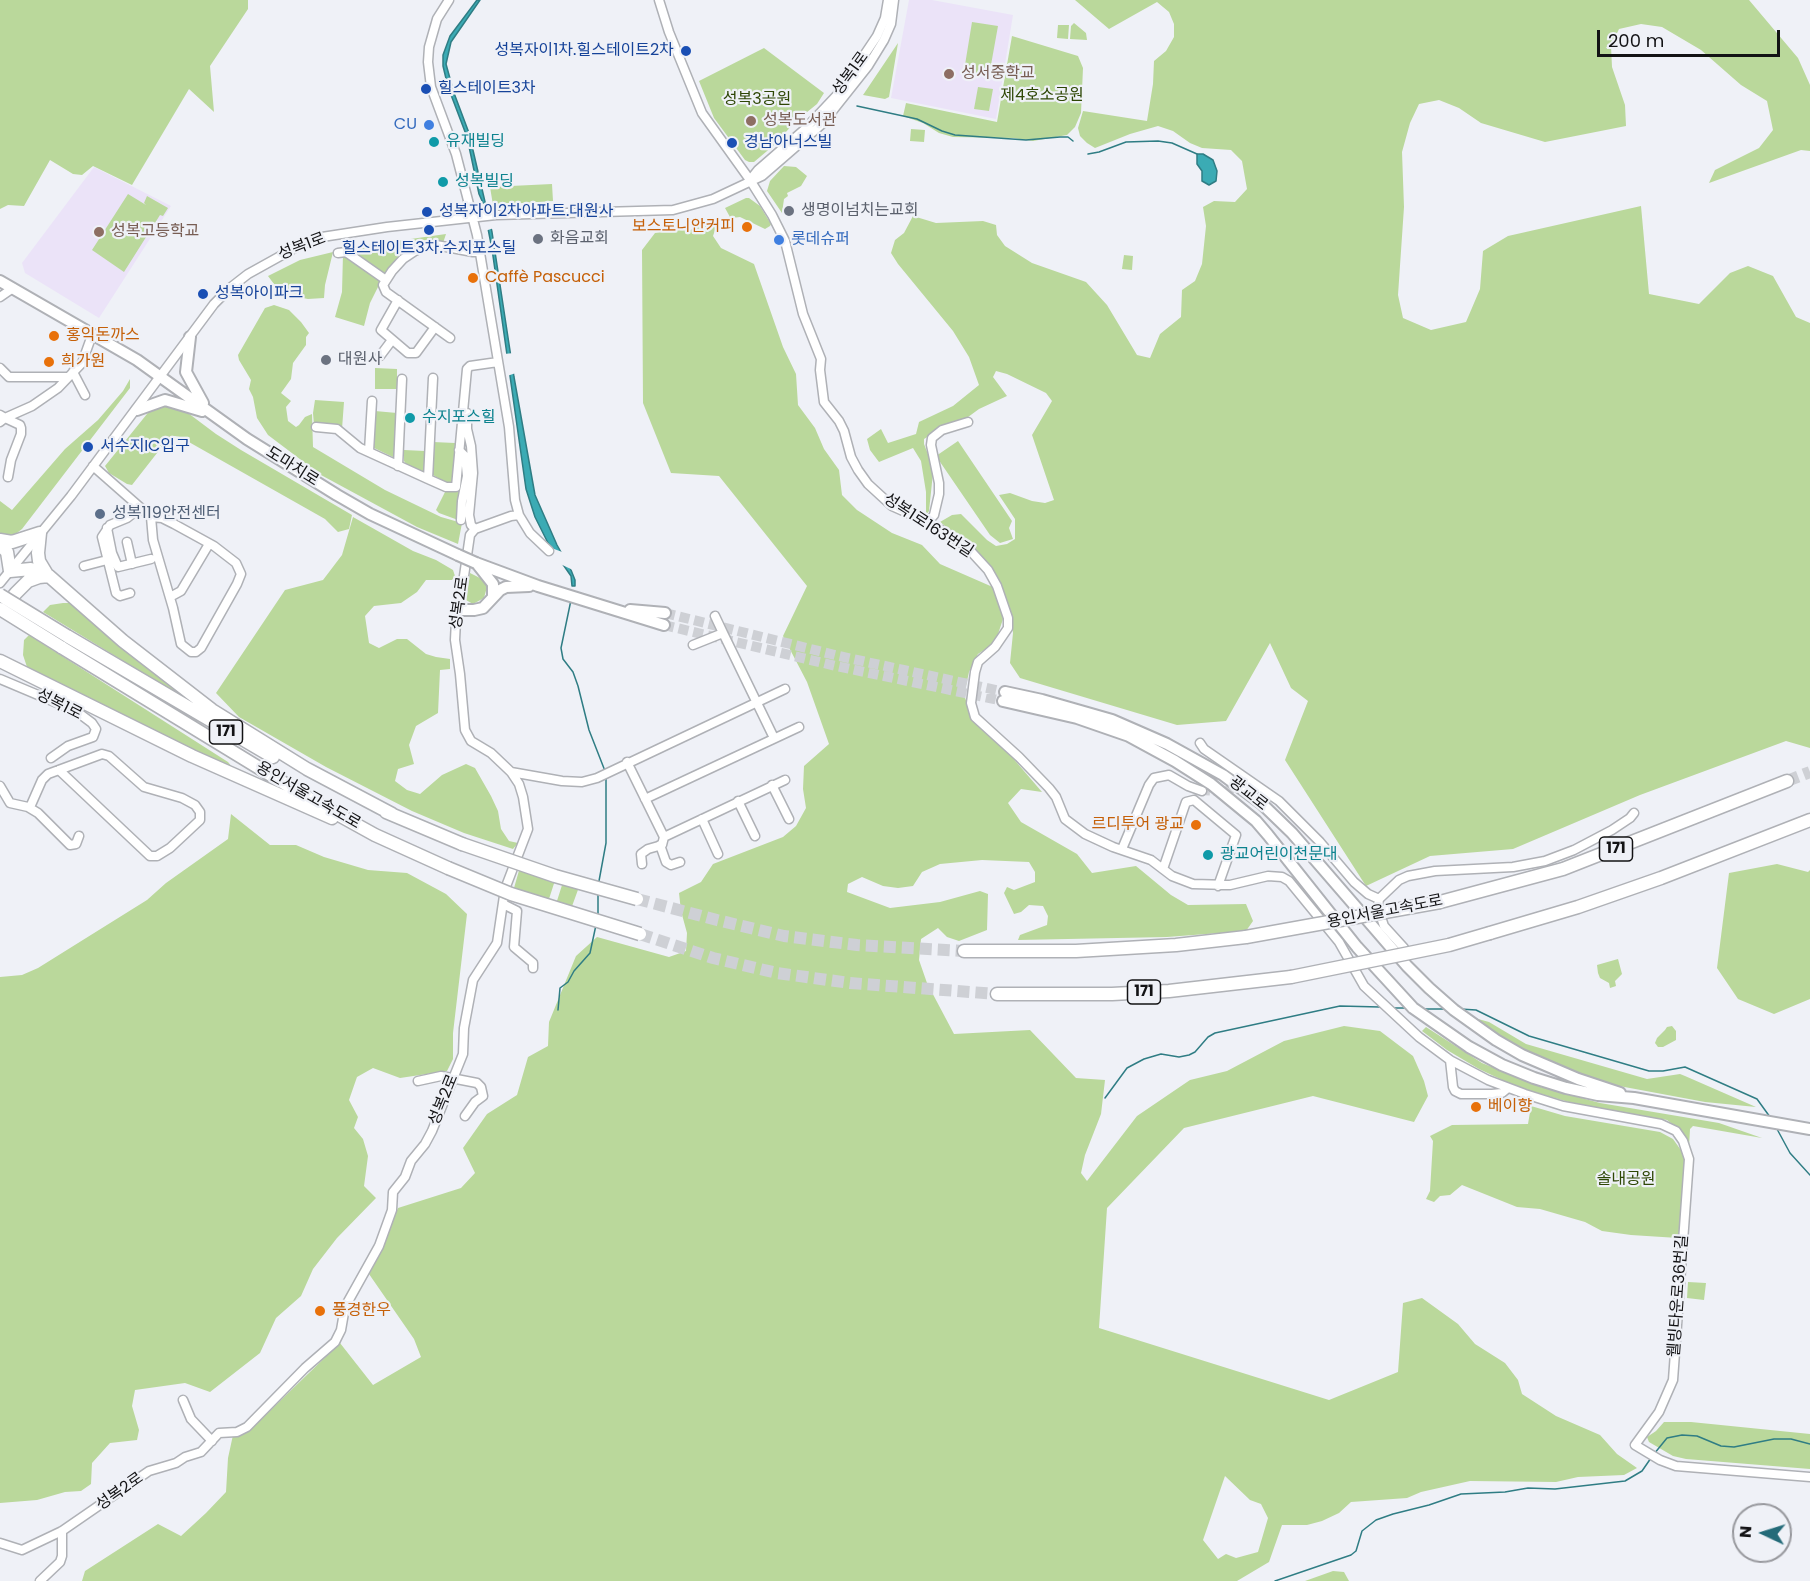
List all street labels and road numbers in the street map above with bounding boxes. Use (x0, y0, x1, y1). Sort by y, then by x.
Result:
street label: 성복1로 (829, 48, 873, 100)
street label: 성복1로 (276, 229, 328, 265)
street label: 도마치로 (262, 443, 322, 491)
street label: 성복1로163번길 (879, 490, 977, 562)
street label: 성복2로 (447, 575, 473, 631)
street label: 성복1로 (33, 685, 85, 725)
road number: 171 (210, 720, 242, 744)
street label: 용인서울고속도로 (252, 758, 364, 834)
street label: 광교로 (1225, 773, 1271, 815)
road number: 171 (1600, 837, 1632, 861)
street label: 용인서울고속도로 (1325, 891, 1445, 933)
road number: 171 (1128, 980, 1160, 1004)
street label: 성복2로 (425, 1072, 463, 1128)
street label: 웰빙타운로36번길 (1665, 1234, 1693, 1358)
street label: 성복2로 (93, 1469, 147, 1515)

